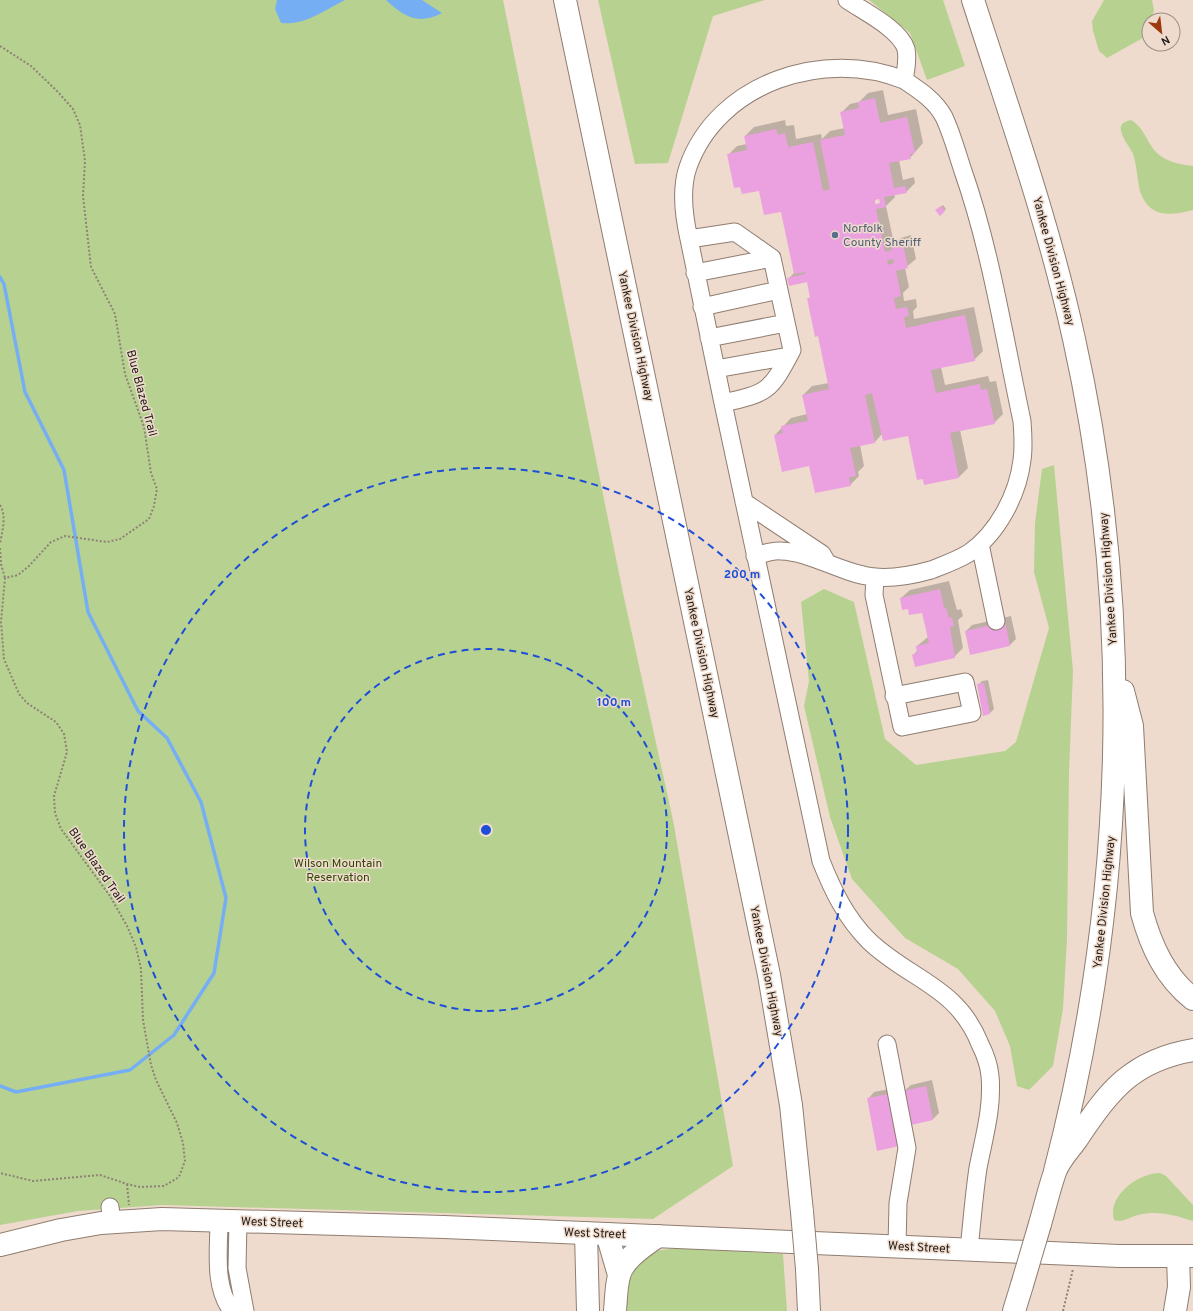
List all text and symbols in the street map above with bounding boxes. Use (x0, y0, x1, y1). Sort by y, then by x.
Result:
north arrow (1141, 12, 1181, 52)
text: N (1158, 32, 1172, 48)
street label: Yankee Division Highway (1028, 195, 1078, 328)
place label: Norfolk County Sheriff (843, 221, 921, 251)
marker: Norfolk County Sheriff (830, 230, 840, 240)
street label: Yankee Division Highway (613, 269, 657, 403)
street label: Blue Blazed Trail (122, 348, 160, 438)
street label: Yankee Division Highway (1096, 512, 1122, 646)
text: 200 m (724, 567, 760, 583)
street label: Yankee Division Highway (679, 586, 723, 720)
text: 100 m (597, 695, 631, 711)
centre of rings (479, 823, 493, 837)
street label: Blue Blazed Trail (64, 825, 128, 907)
street label: Yankee Division Highway (1090, 835, 1120, 969)
park label: Wilson Mountain Reservation (294, 856, 382, 886)
street label: Yankee Division Highway (745, 904, 787, 1038)
street label: West Street (241, 1214, 303, 1232)
street label: West Street (564, 1225, 626, 1243)
street label: West Street (888, 1238, 950, 1258)

